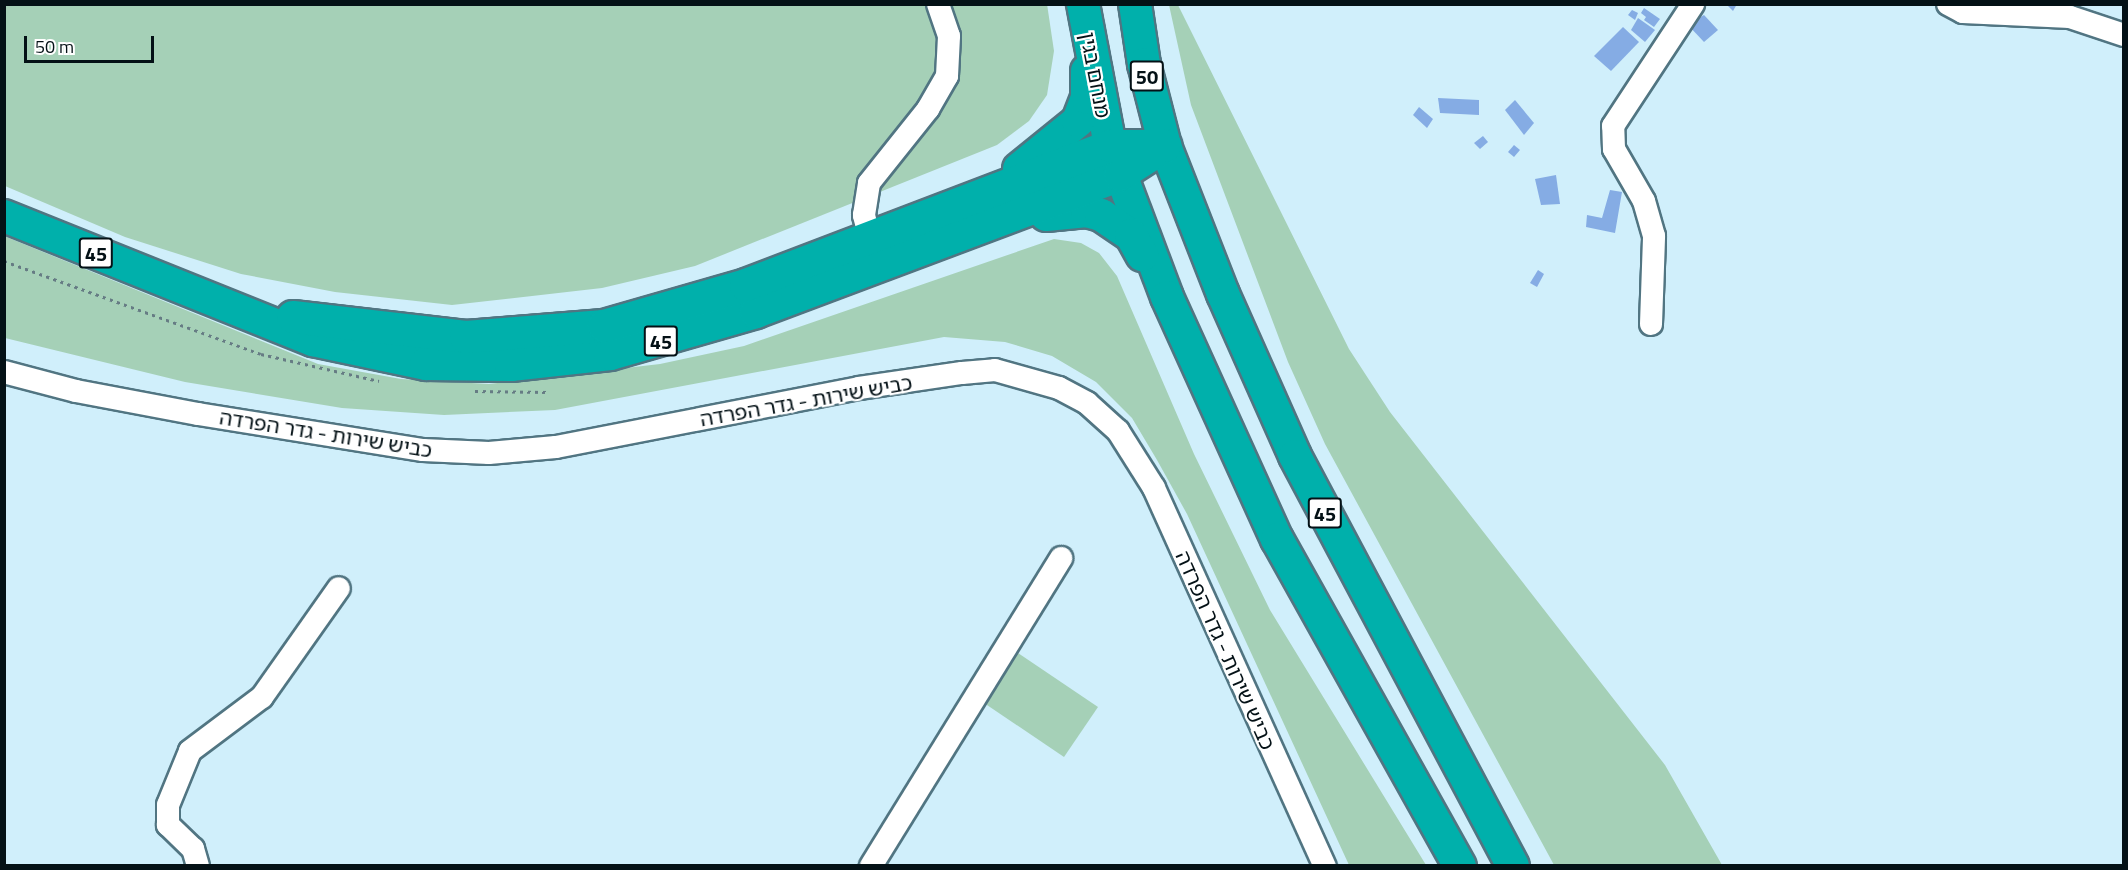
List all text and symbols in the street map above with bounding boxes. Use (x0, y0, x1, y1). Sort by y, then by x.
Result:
scale bar (27, 24, 158, 62)
street label: מנחם בגין (1075, 30, 1117, 120)
text: 50 m (35, 33, 74, 60)
road number: 50 (1129, 59, 1165, 93)
road number: 45 (78, 236, 114, 270)
road number: 45 (643, 324, 679, 358)
street label: כביש שירות - גדר הפרדה (698, 369, 914, 431)
street label: כביש שירות - גדר הפרדה (218, 404, 434, 462)
road number: 45 (1307, 496, 1343, 530)
street label: כביש שירות - גדר הפרדה (1171, 547, 1281, 753)

